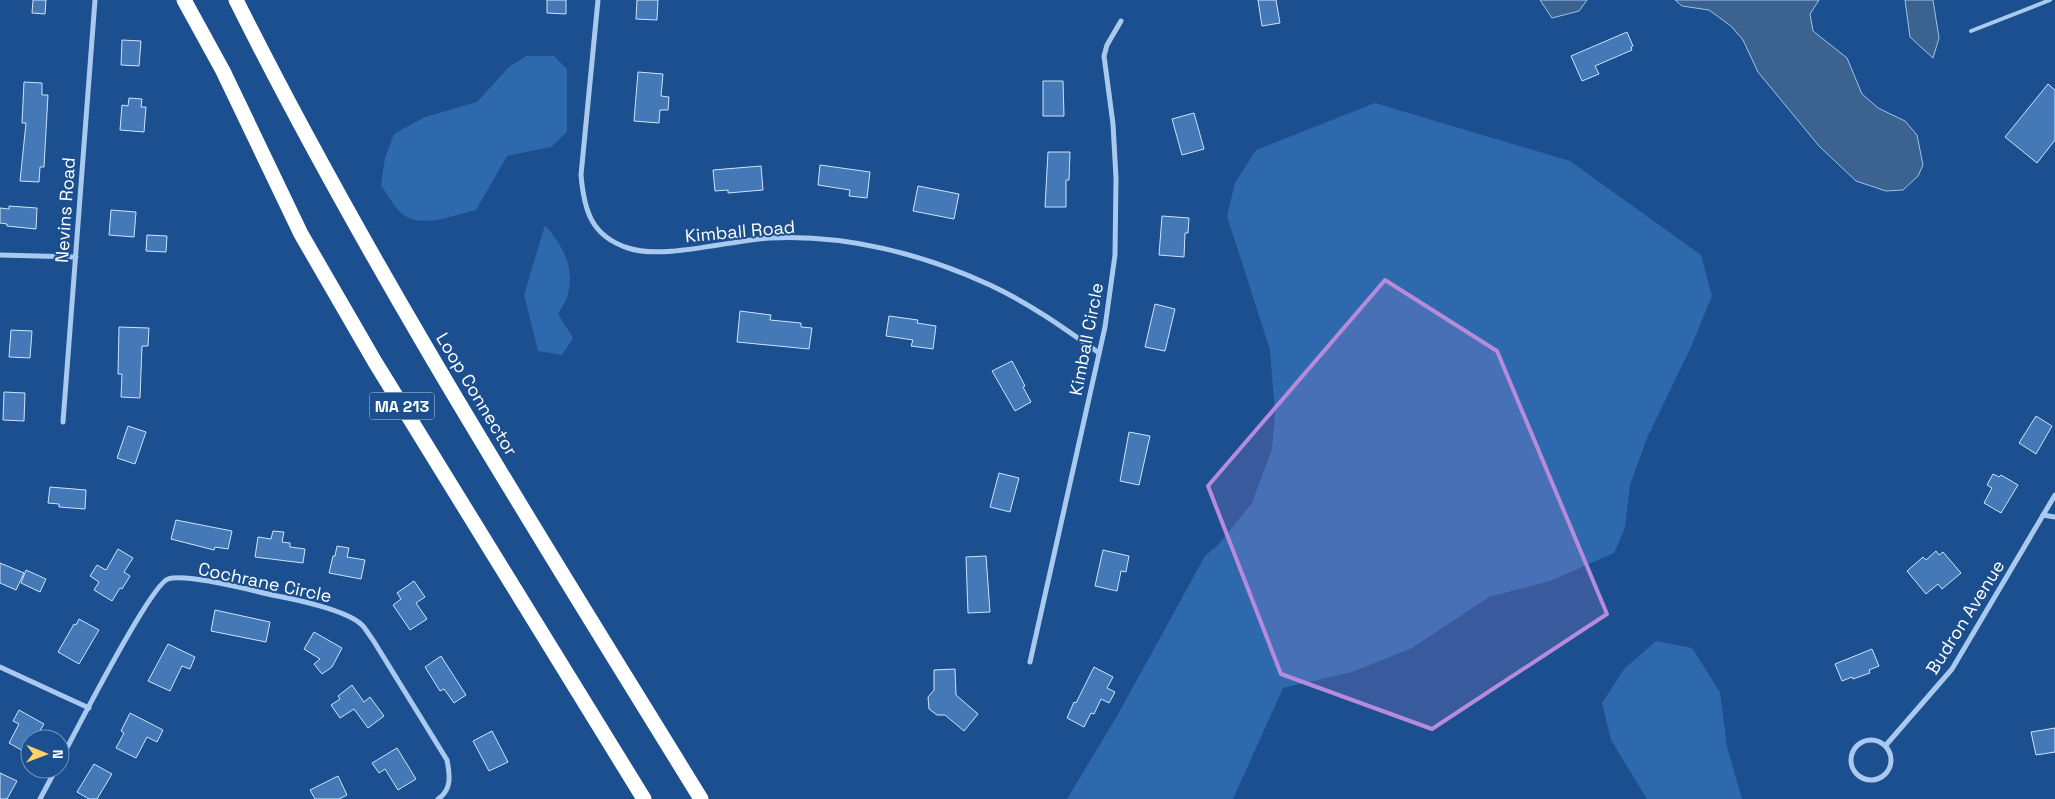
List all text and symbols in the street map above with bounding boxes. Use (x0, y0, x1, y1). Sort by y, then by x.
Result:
street label: Nevins Road (50, 156, 80, 264)
street label: Kimball Road (684, 215, 796, 247)
street label: Kimball Circle (1064, 281, 1108, 397)
street label: Loop Connector (431, 328, 523, 460)
road number: MA 213 (370, 392, 434, 420)
street label: Budron Avenue (1921, 555, 2009, 679)
street label: Cochrane Circle (196, 557, 334, 607)
north arrow (20, 729, 70, 779)
text: N (49, 749, 67, 759)

